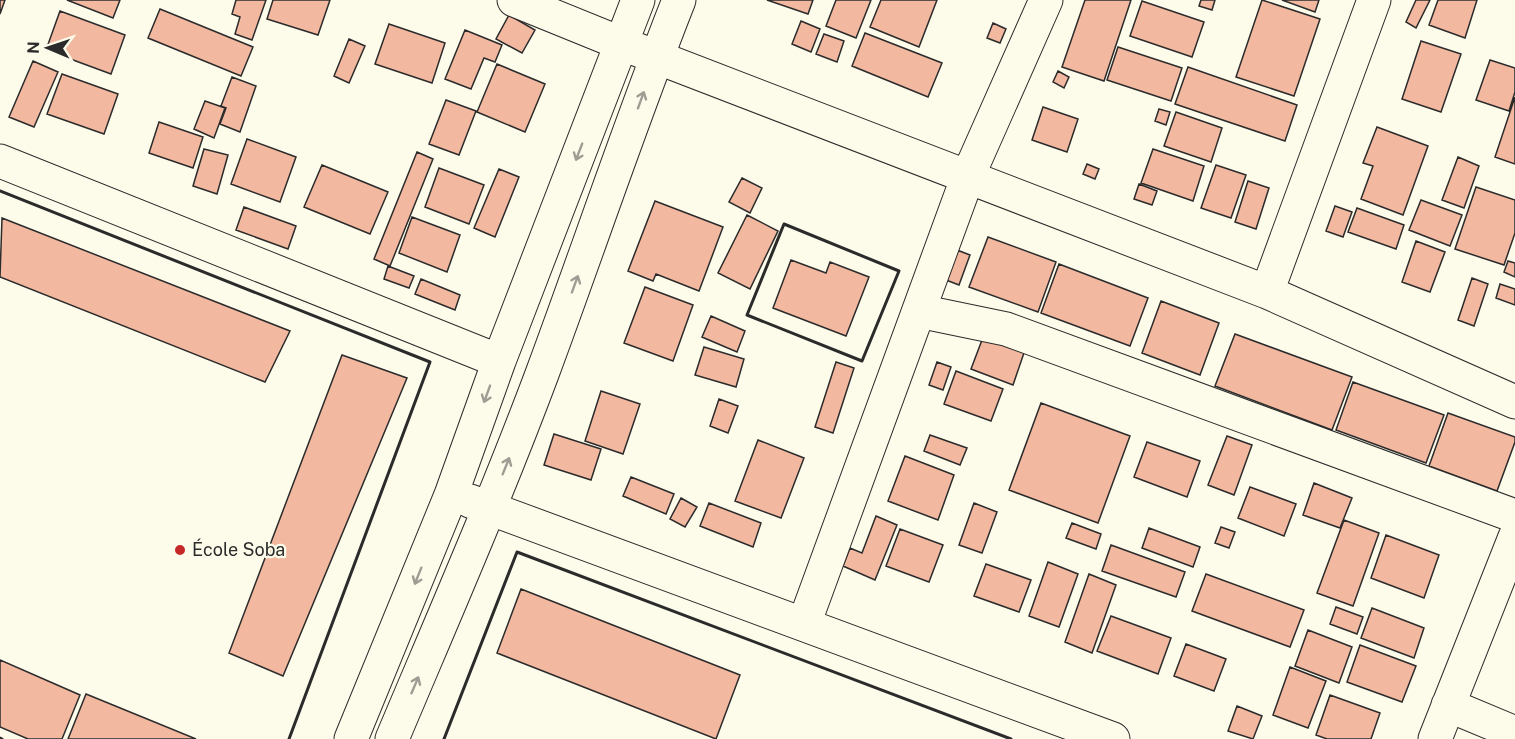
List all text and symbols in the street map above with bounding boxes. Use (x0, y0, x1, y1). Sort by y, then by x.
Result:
north arrow (18, 18, 78, 78)
text: N (24, 41, 43, 54)
one-way arrow (637, 92, 648, 110)
one-way arrow (572, 143, 583, 161)
one-way arrow (570, 275, 581, 294)
one-way arrow (481, 384, 492, 403)
one-way arrow (501, 457, 512, 476)
place label: École Soba (192, 538, 285, 560)
marker: École Soba (173, 543, 187, 557)
one-way arrow (412, 566, 423, 585)
one-way arrow (410, 676, 421, 695)

